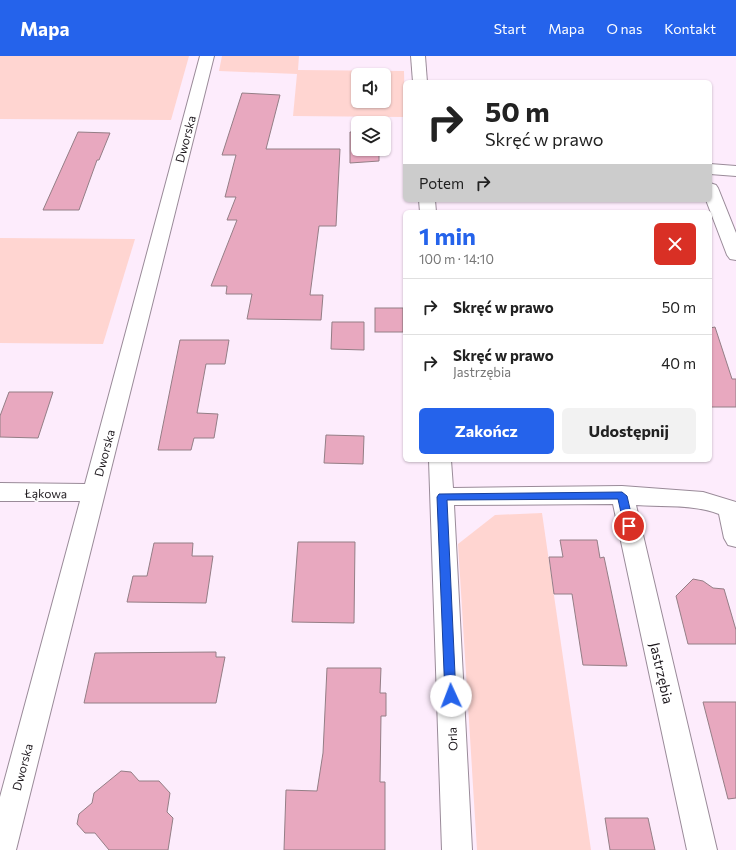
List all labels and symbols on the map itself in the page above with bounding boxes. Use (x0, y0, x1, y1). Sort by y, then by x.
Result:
street label: Dworska (172, 114, 198, 164)
street label: Dworska (91, 428, 117, 478)
street label: Łąkowa (24, 486, 67, 500)
pin (612, 509, 646, 543)
street label: Jastrzębia (647, 641, 677, 705)
position arrow (430, 675, 472, 717)
street label: Orla (445, 727, 459, 751)
street label: Dworska (9, 742, 35, 792)

